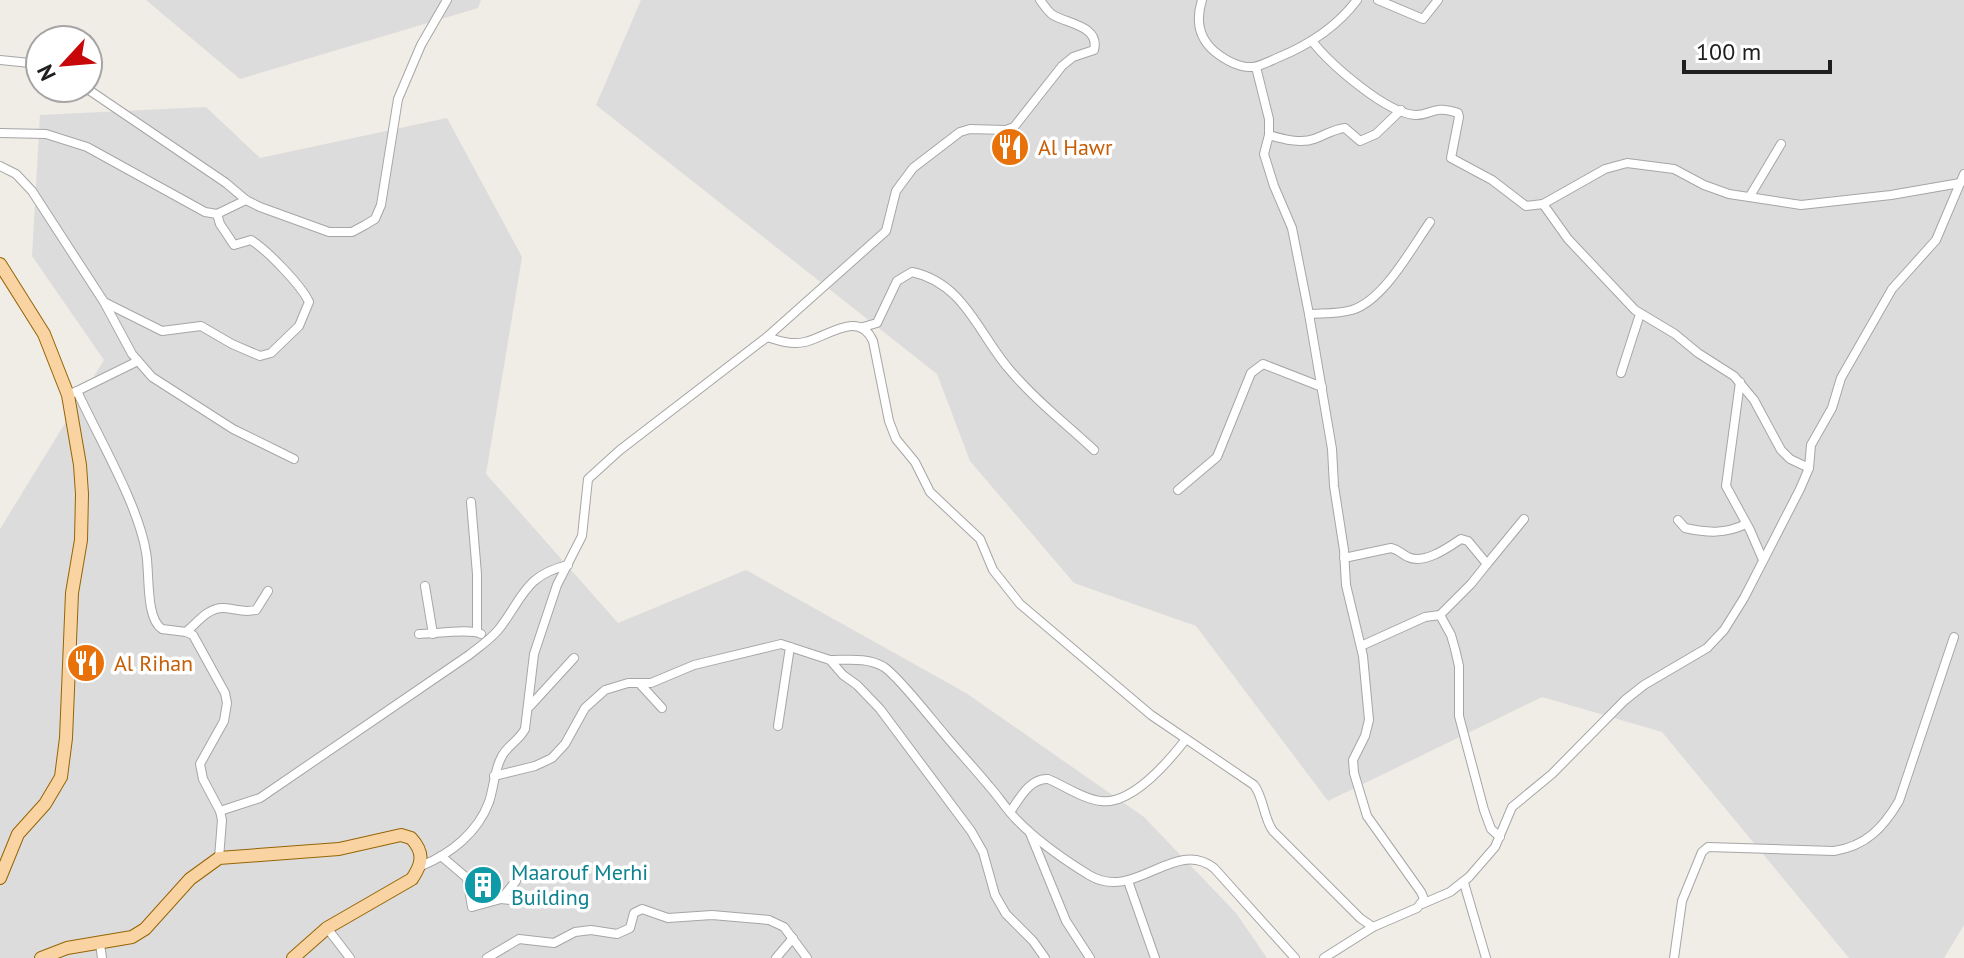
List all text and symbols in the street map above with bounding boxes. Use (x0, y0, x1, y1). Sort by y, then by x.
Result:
north arrow (24, 24, 104, 104)
scale bar (1684, 24, 1830, 74)
text: 100 m (1696, 36, 1761, 67)
text: N (30, 60, 62, 85)
restaurant icon: Al Hawr (989, 126, 1031, 168)
place label: Al Hawr (1038, 133, 1113, 161)
restaurant icon: Al Rihan (65, 642, 107, 684)
place label: Al Rihan (114, 649, 193, 677)
place label: Maarouf Merhi Building (511, 858, 648, 911)
building icon: Maarouf Merhi Building (462, 864, 504, 906)

